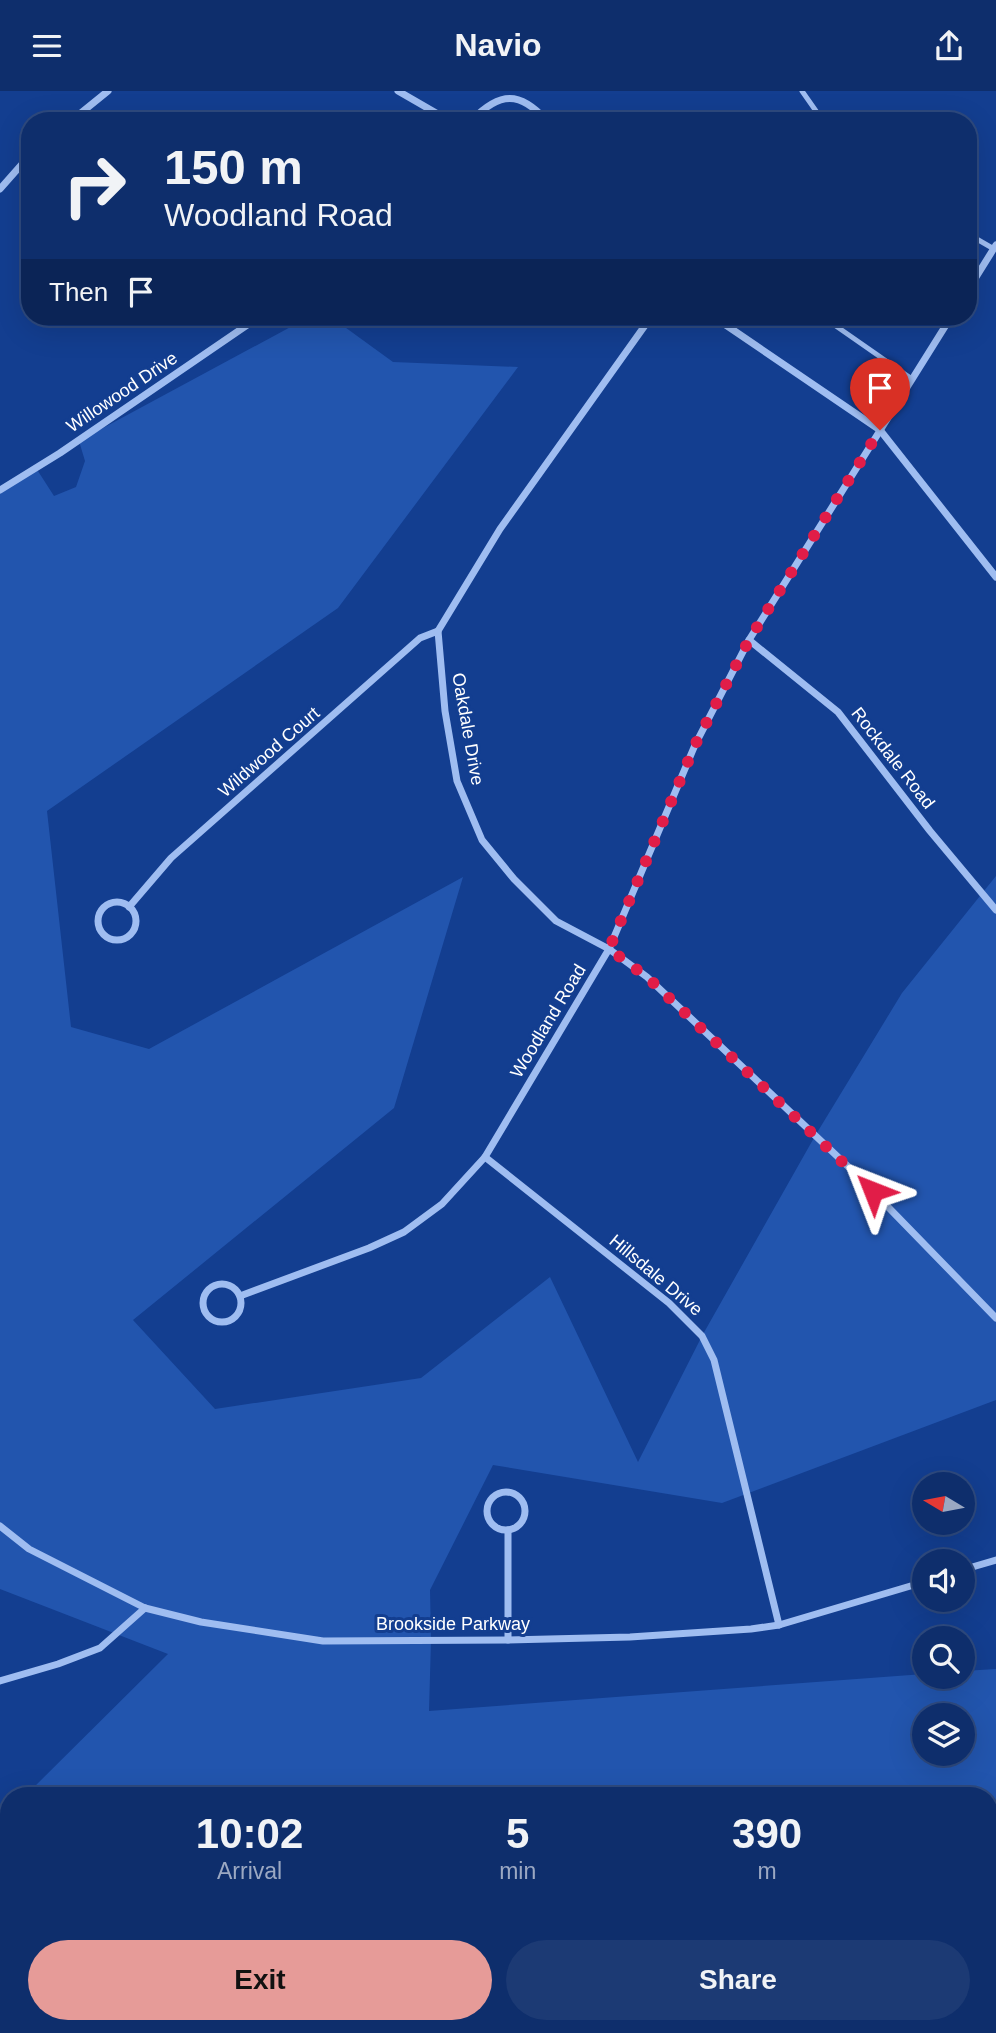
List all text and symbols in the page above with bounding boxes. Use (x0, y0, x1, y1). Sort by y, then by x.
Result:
icon: menu (28, 27, 66, 65)
text: Navio (454, 27, 542, 63)
icon: share (930, 27, 968, 65)
icon: right (49, 140, 140, 231)
text: 150 m (164, 140, 303, 194)
text: Woodland Road (164, 197, 393, 233)
icon: arrive (122, 273, 160, 311)
text: Then (49, 277, 108, 307)
street label: Willowood Drive (63, 348, 181, 436)
pin (850, 358, 910, 430)
icon: arrive (861, 369, 899, 407)
street label: Oakdale Drive (448, 671, 488, 787)
street label: Wildwood Court (214, 703, 324, 801)
street label: Rockdale Road (847, 703, 939, 813)
street label: Woodland Road (506, 961, 590, 1081)
position arrow (836, 1154, 910, 1228)
street label: Hillsdale Drive (606, 1230, 706, 1320)
north arrow (912, 1472, 975, 1535)
map controls (912, 1472, 975, 1766)
button: sound (912, 1549, 975, 1612)
street label: Brookside Parkway (376, 1614, 530, 1634)
button: search (912, 1626, 975, 1689)
button: layers (912, 1703, 975, 1766)
text: 10:02 (196, 1810, 303, 1857)
text: 5 (506, 1810, 529, 1857)
text: 390 (732, 1810, 802, 1857)
text: Arrival (217, 1858, 282, 1884)
text: min (499, 1858, 536, 1884)
text: m (758, 1858, 777, 1884)
button: Exit (28, 1940, 492, 2020)
button: Share (506, 1940, 970, 2020)

